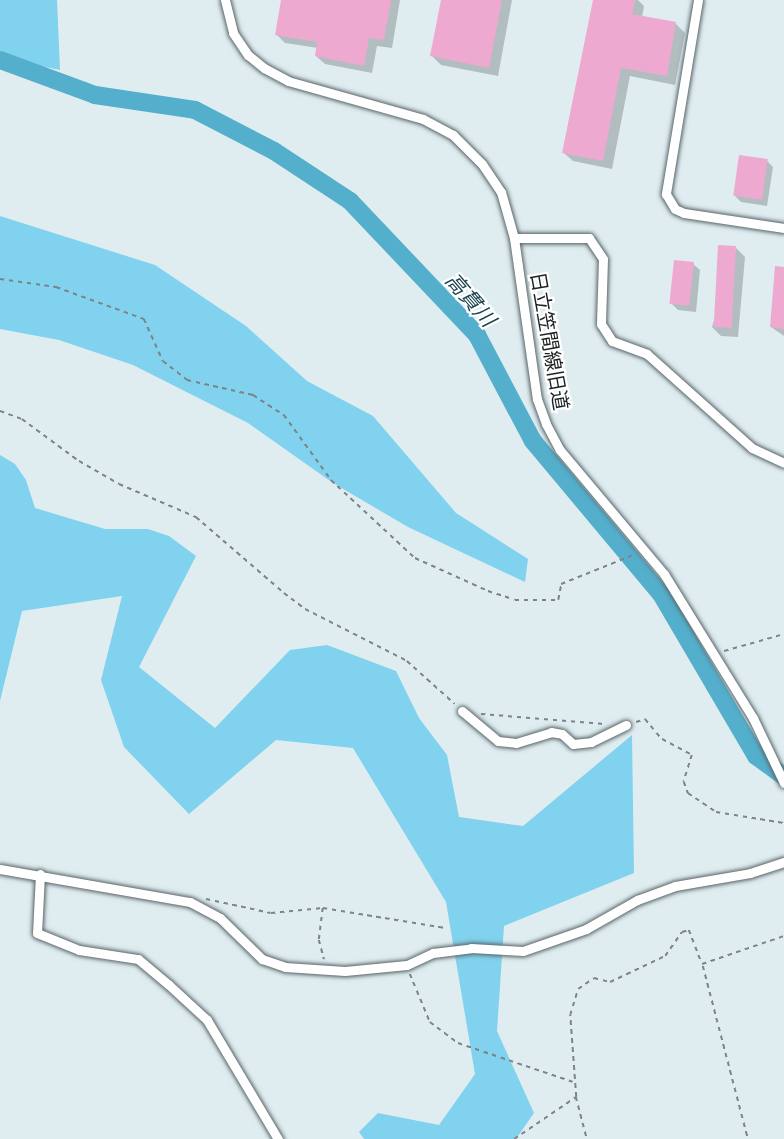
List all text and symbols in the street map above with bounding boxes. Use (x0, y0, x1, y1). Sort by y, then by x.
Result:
water label: 高貫川 (441, 267, 501, 331)
street label: 日立笠間線旧道 (526, 270, 574, 412)

